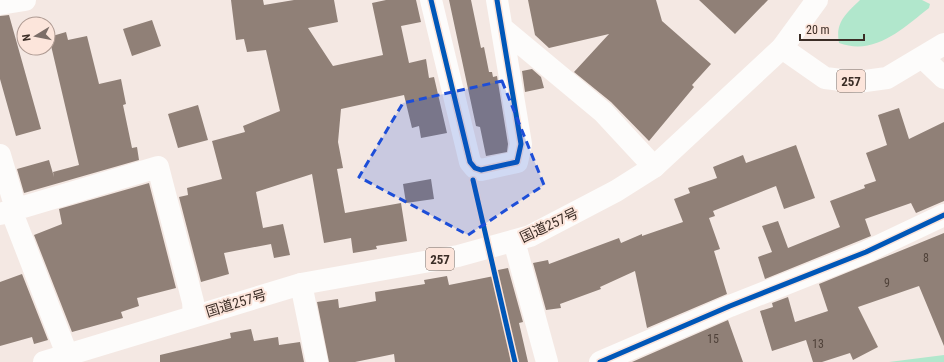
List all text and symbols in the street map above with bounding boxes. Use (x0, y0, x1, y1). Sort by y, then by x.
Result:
north arrow (16, 16, 56, 56)
scale bar (800, 16, 864, 42)
text: 20 m (806, 23, 830, 37)
text: N (20, 33, 34, 42)
road number: 257 (837, 70, 865, 92)
street label: 国道257号 (517, 204, 581, 246)
road number: 257 (426, 248, 454, 270)
house number: 8 (923, 251, 929, 265)
house number: 9 (884, 276, 890, 290)
street label: 国道257号 (204, 286, 268, 320)
house number: 15 (707, 332, 719, 346)
house number: 13 (812, 337, 824, 351)

